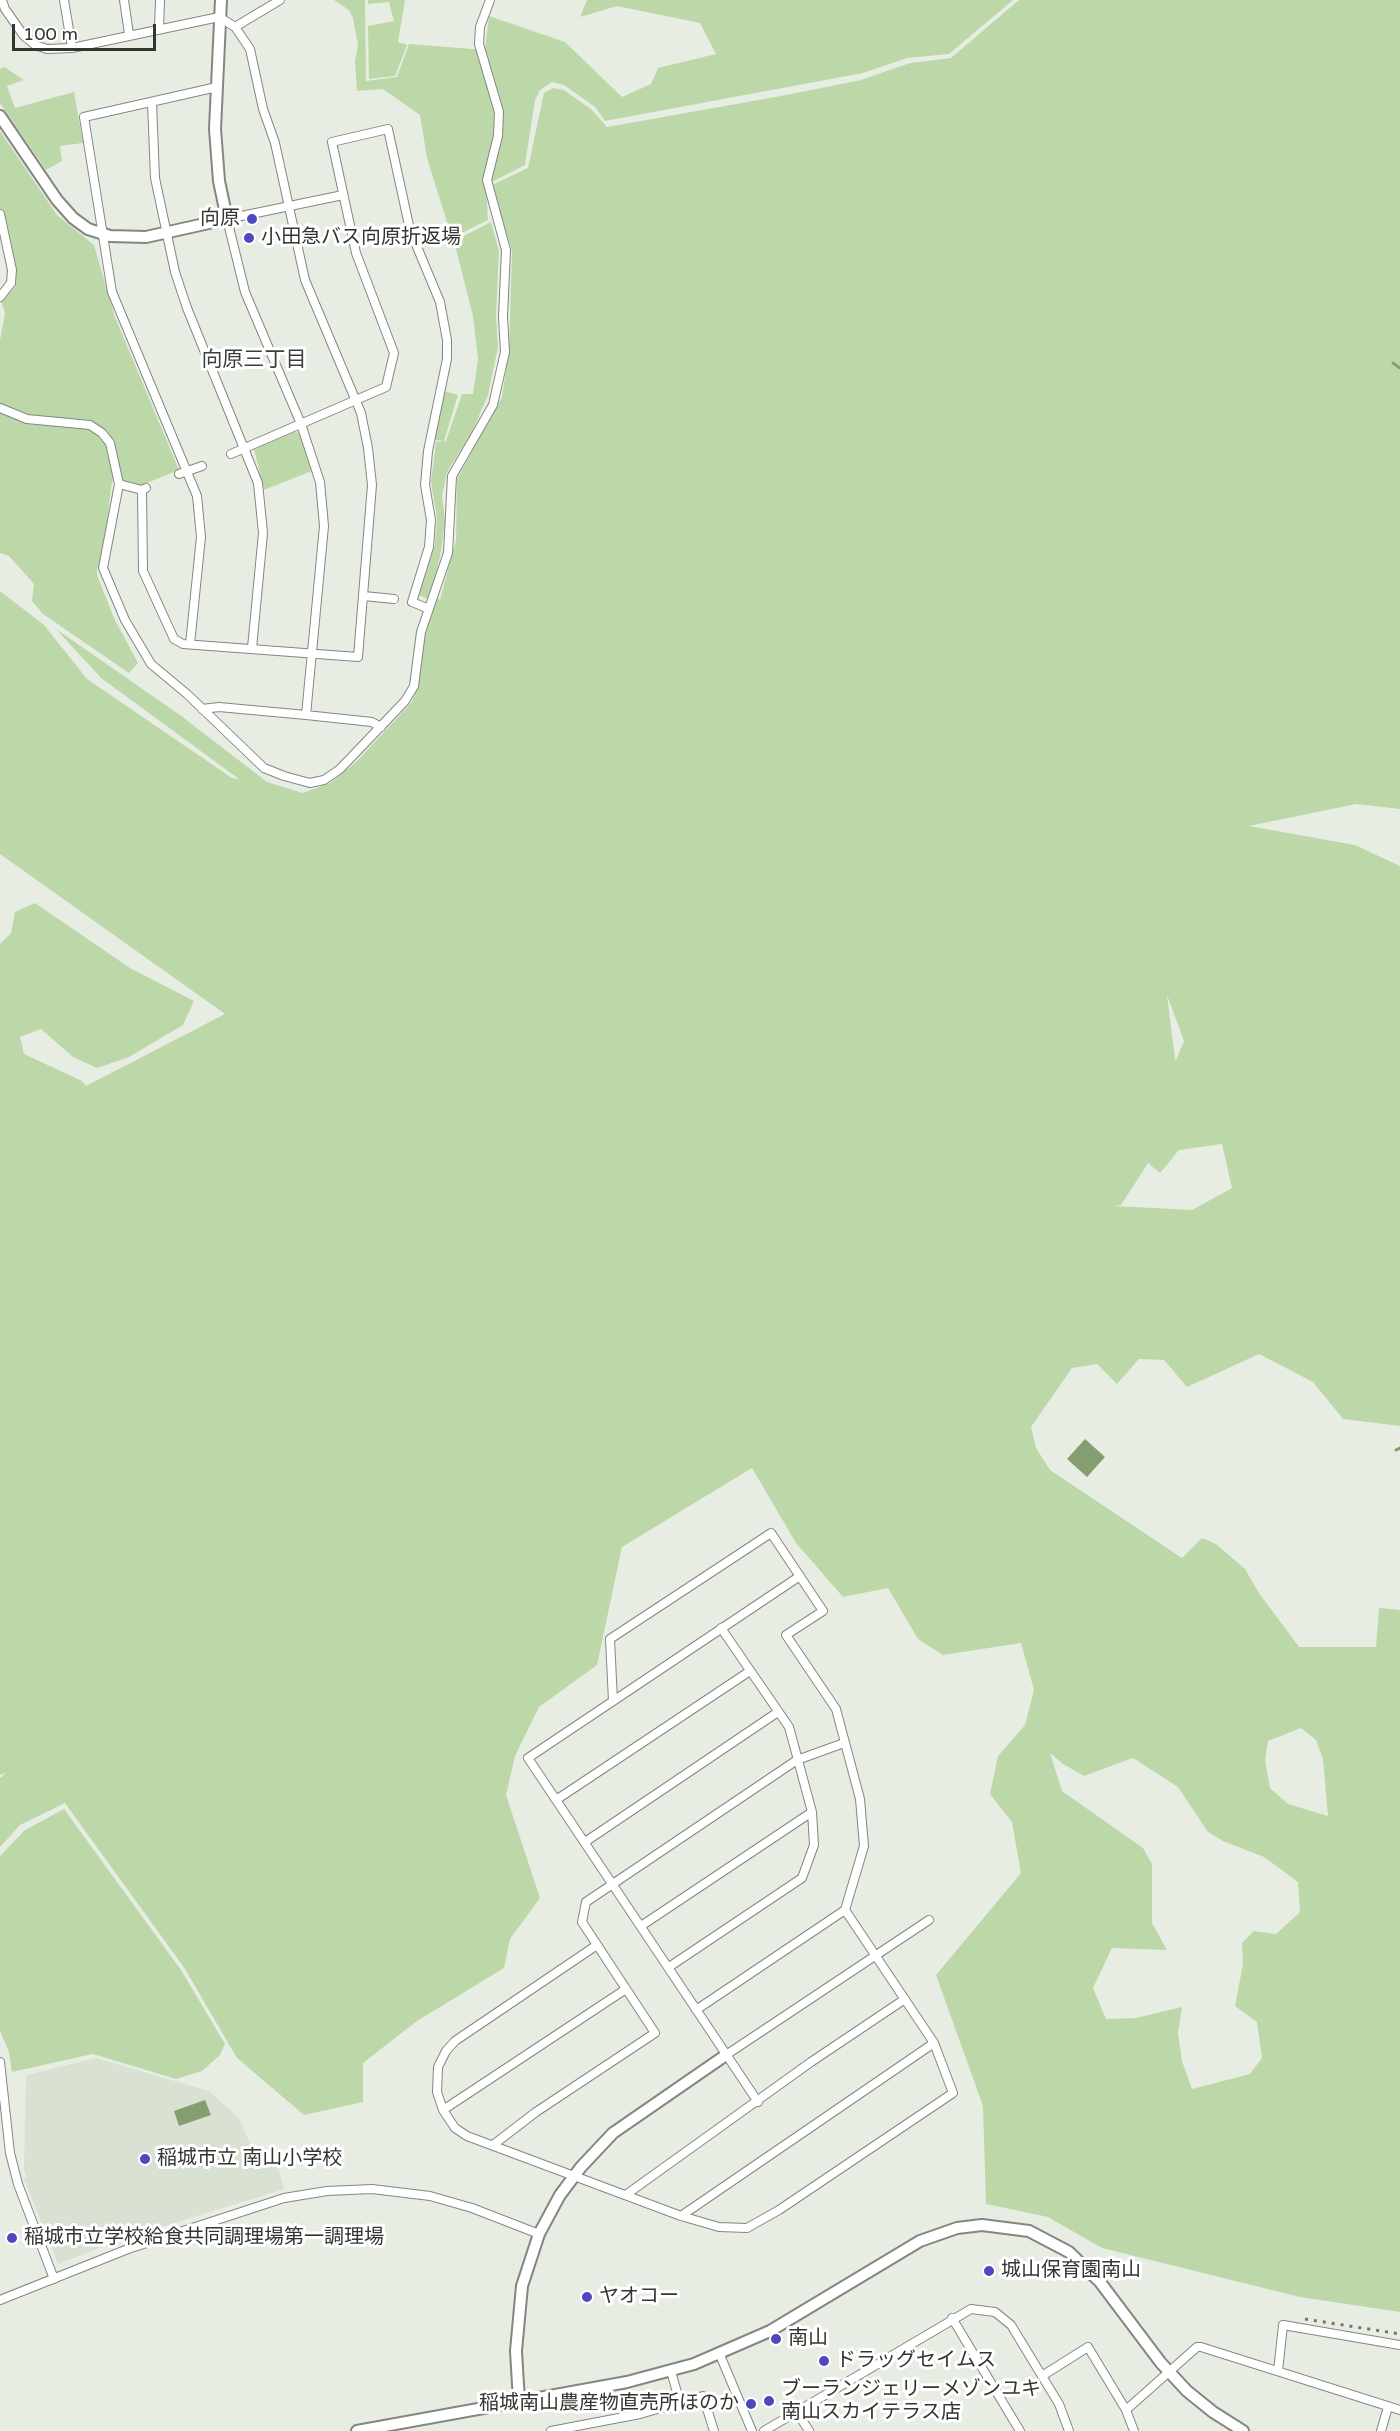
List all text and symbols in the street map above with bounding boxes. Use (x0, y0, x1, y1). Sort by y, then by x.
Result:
scale bar (15, 12, 159, 50)
text: 100 m (23, 23, 78, 45)
place label: 向原 (200, 207, 240, 231)
marker: 向原 (245, 212, 259, 226)
place label: 小田急バス向原折返場 (261, 226, 461, 250)
marker: 小田急バス向原折返場 (242, 231, 256, 245)
district label: 向原三丁目 (202, 347, 306, 373)
place label: 稲城市立 南山小学校 (157, 2147, 342, 2171)
marker: 稲城市立 南山小学校 (138, 2152, 152, 2166)
place label: 稲城市立学校給食共同調理場第一調理場 (24, 2226, 384, 2250)
marker: 稲城市立学校給食共同調理場第一調理場 (5, 2231, 19, 2245)
place label: 城山保育園南山 (1001, 2259, 1141, 2283)
marker: 城山保育園南山 (982, 2264, 996, 2278)
place label: ヤオコー (599, 2285, 679, 2309)
marker: ヤオコー (580, 2290, 594, 2304)
place label: 南山 (788, 2327, 828, 2351)
marker: 南山 (769, 2332, 783, 2346)
place label: ドラッグセイムス (836, 2349, 996, 2373)
marker: ドラッグセイムス (817, 2354, 831, 2368)
place label: ブーランジェリーメゾンユキ 南山スカイテラス店 (781, 2378, 1041, 2425)
place label: 稲城南山農産物直売所ほのか (479, 2392, 739, 2416)
marker: ブーランジェリーメゾンユキ 南山スカイテラス店 (762, 2394, 776, 2408)
marker: 稲城南山農産物直売所ほのか (744, 2397, 758, 2411)

